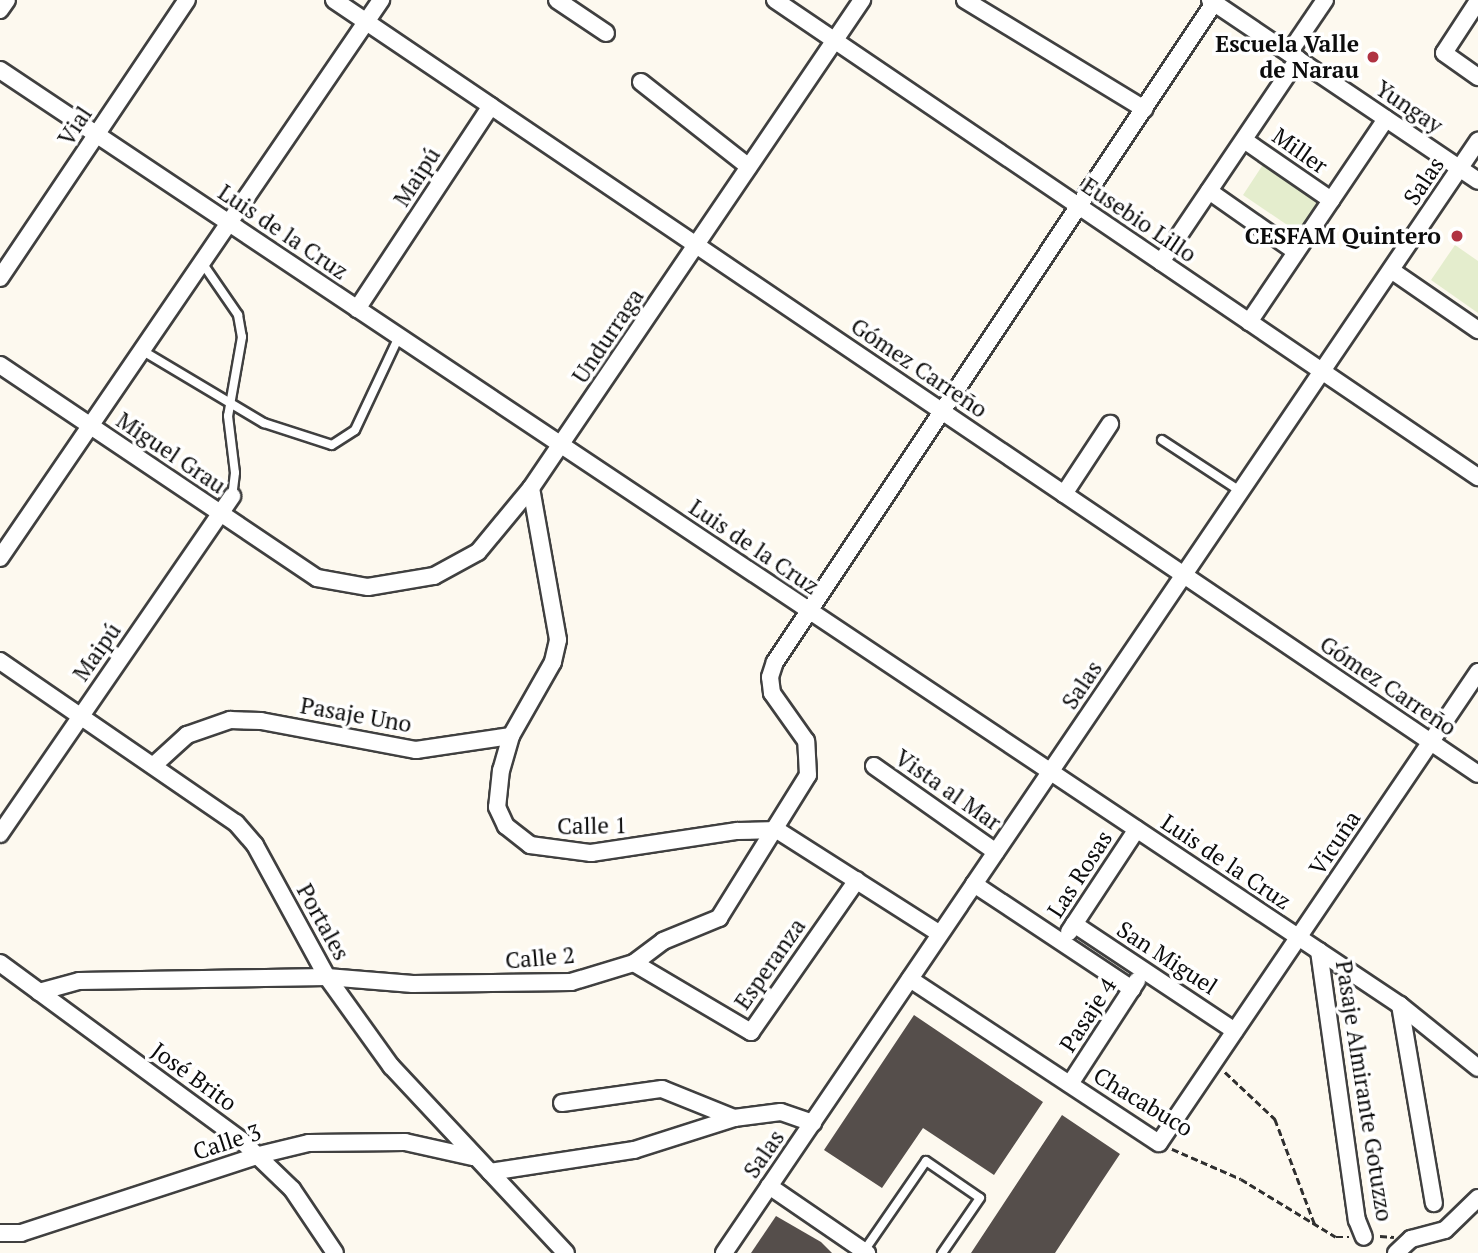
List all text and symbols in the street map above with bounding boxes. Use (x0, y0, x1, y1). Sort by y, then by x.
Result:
place label: Escuela Valle de Narau (1215, 30, 1359, 84)
marker: Escuela Valle de Narau (1365, 49, 1381, 65)
street label: Yungay (1370, 75, 1448, 139)
street label: Vial (52, 101, 98, 151)
street label: Miller (1267, 122, 1333, 180)
street label: Maipú (388, 142, 446, 212)
street label: Salas (1398, 152, 1450, 210)
street label: Eusebio Lillo (1077, 172, 1201, 268)
street label: Luis de la Cruz (213, 179, 353, 285)
place label: CESFAM Quintero (1245, 222, 1441, 250)
marker: CESFAM Quintero (1447, 226, 1467, 246)
street label: Undurraga (566, 283, 650, 389)
street label: Gómez Carreño (846, 312, 992, 424)
street label: Miguel Grau (111, 406, 231, 500)
street label: Luis de la Cruz (684, 494, 824, 600)
street label: Maipú (67, 618, 127, 686)
street label: Gómez Carreño (1315, 630, 1461, 742)
street label: Salas (1056, 656, 1108, 714)
street label: Pasaje Uno (298, 692, 414, 738)
street label: Vista al Mar (890, 743, 1006, 837)
street label: Vicuña (1303, 805, 1367, 881)
street label: Luis de la Cruz (1156, 809, 1296, 915)
street label: Calle 1 (557, 812, 627, 840)
street label: Las Rosas (1042, 825, 1118, 923)
street label: Portales (291, 879, 355, 965)
street label: Esperanza (729, 913, 811, 1015)
street label: San Miguel (1112, 915, 1222, 1001)
street label: Calle 2 (504, 941, 576, 975)
street label: Pasaje Almirante Gotuzzo (1330, 958, 1398, 1224)
street label: Pasaje 4 (1054, 973, 1122, 1057)
street label: José Brito (146, 1037, 242, 1117)
street label: Chacabuco (1088, 1062, 1198, 1142)
street label: Calle 3 (190, 1118, 264, 1166)
street label: Salas (738, 1125, 790, 1183)

